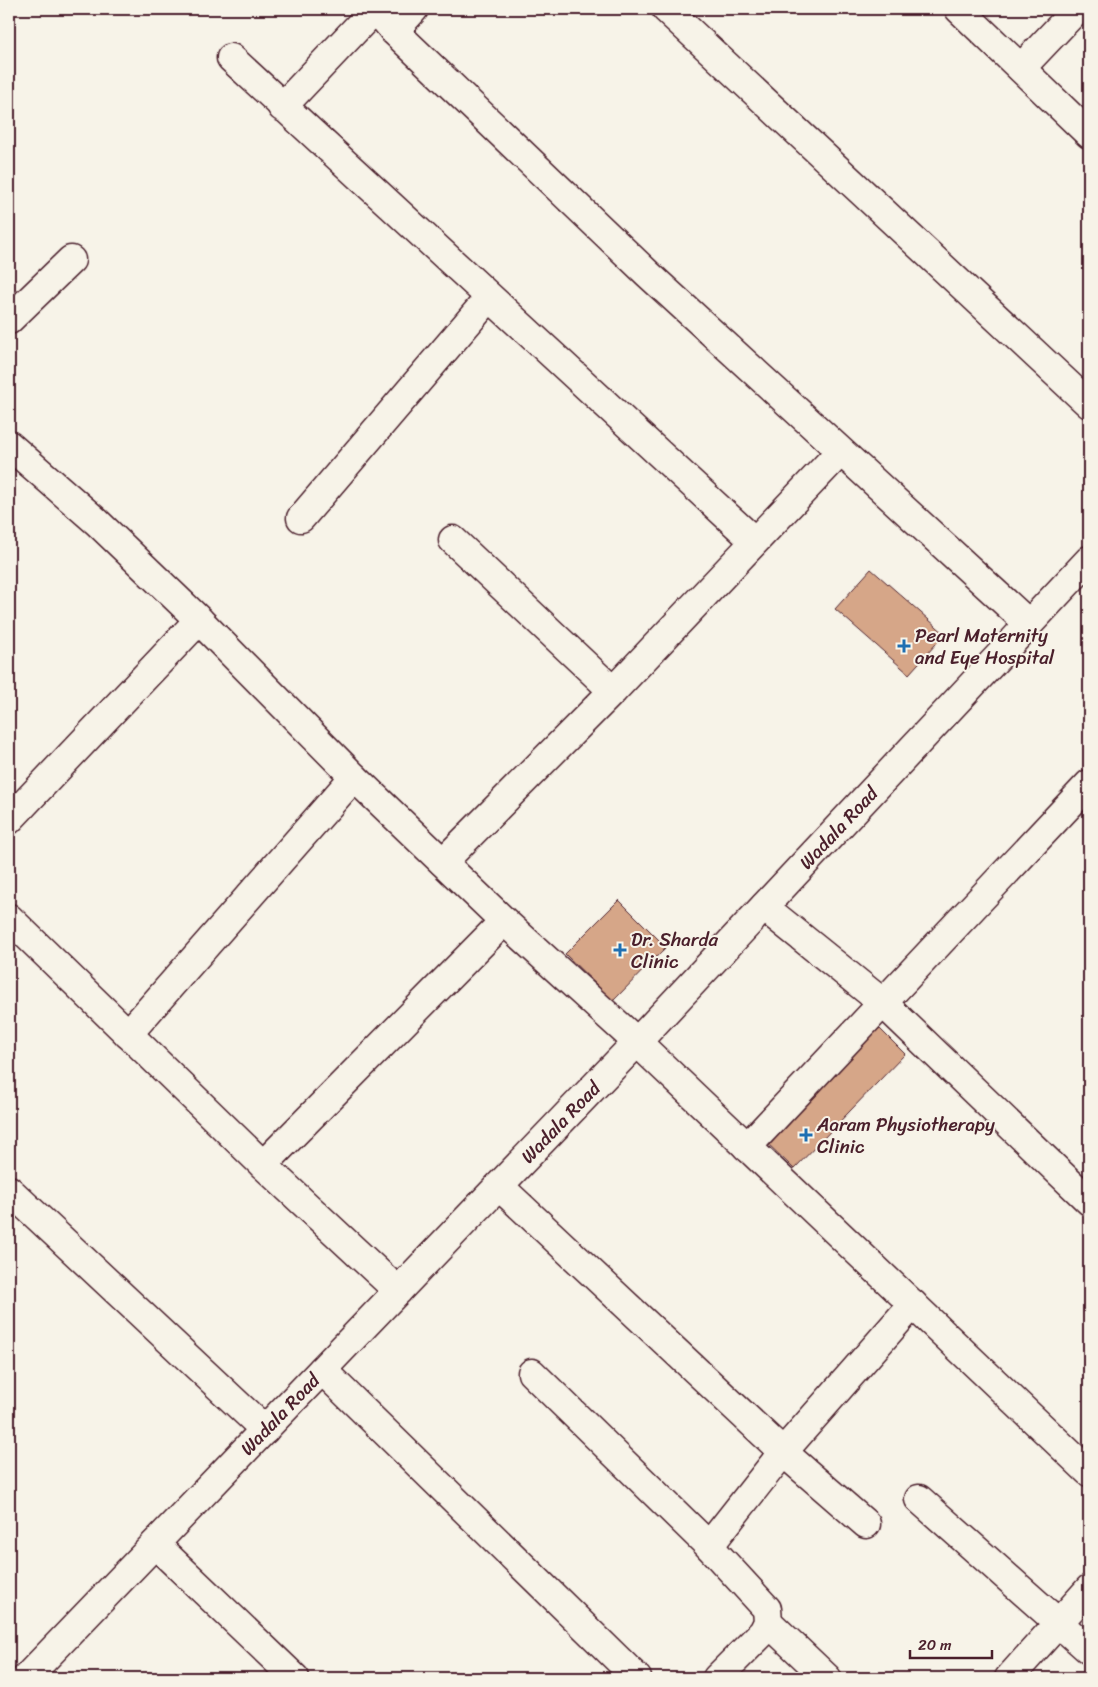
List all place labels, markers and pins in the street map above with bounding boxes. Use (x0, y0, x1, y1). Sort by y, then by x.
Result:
place label: Pearl Maternity and Eye Hospital (915, 619, 1055, 674)
marker: Pearl Maternity and Eye Hospital (897, 639, 911, 653)
place label: Dr. Sharda Clinic (631, 923, 719, 978)
marker: Dr. Sharda Clinic (613, 943, 627, 957)
place label: Aaram Physiotherapy Clinic (816, 1108, 995, 1163)
marker: Aaram Physiotherapy Clinic (799, 1128, 813, 1142)

